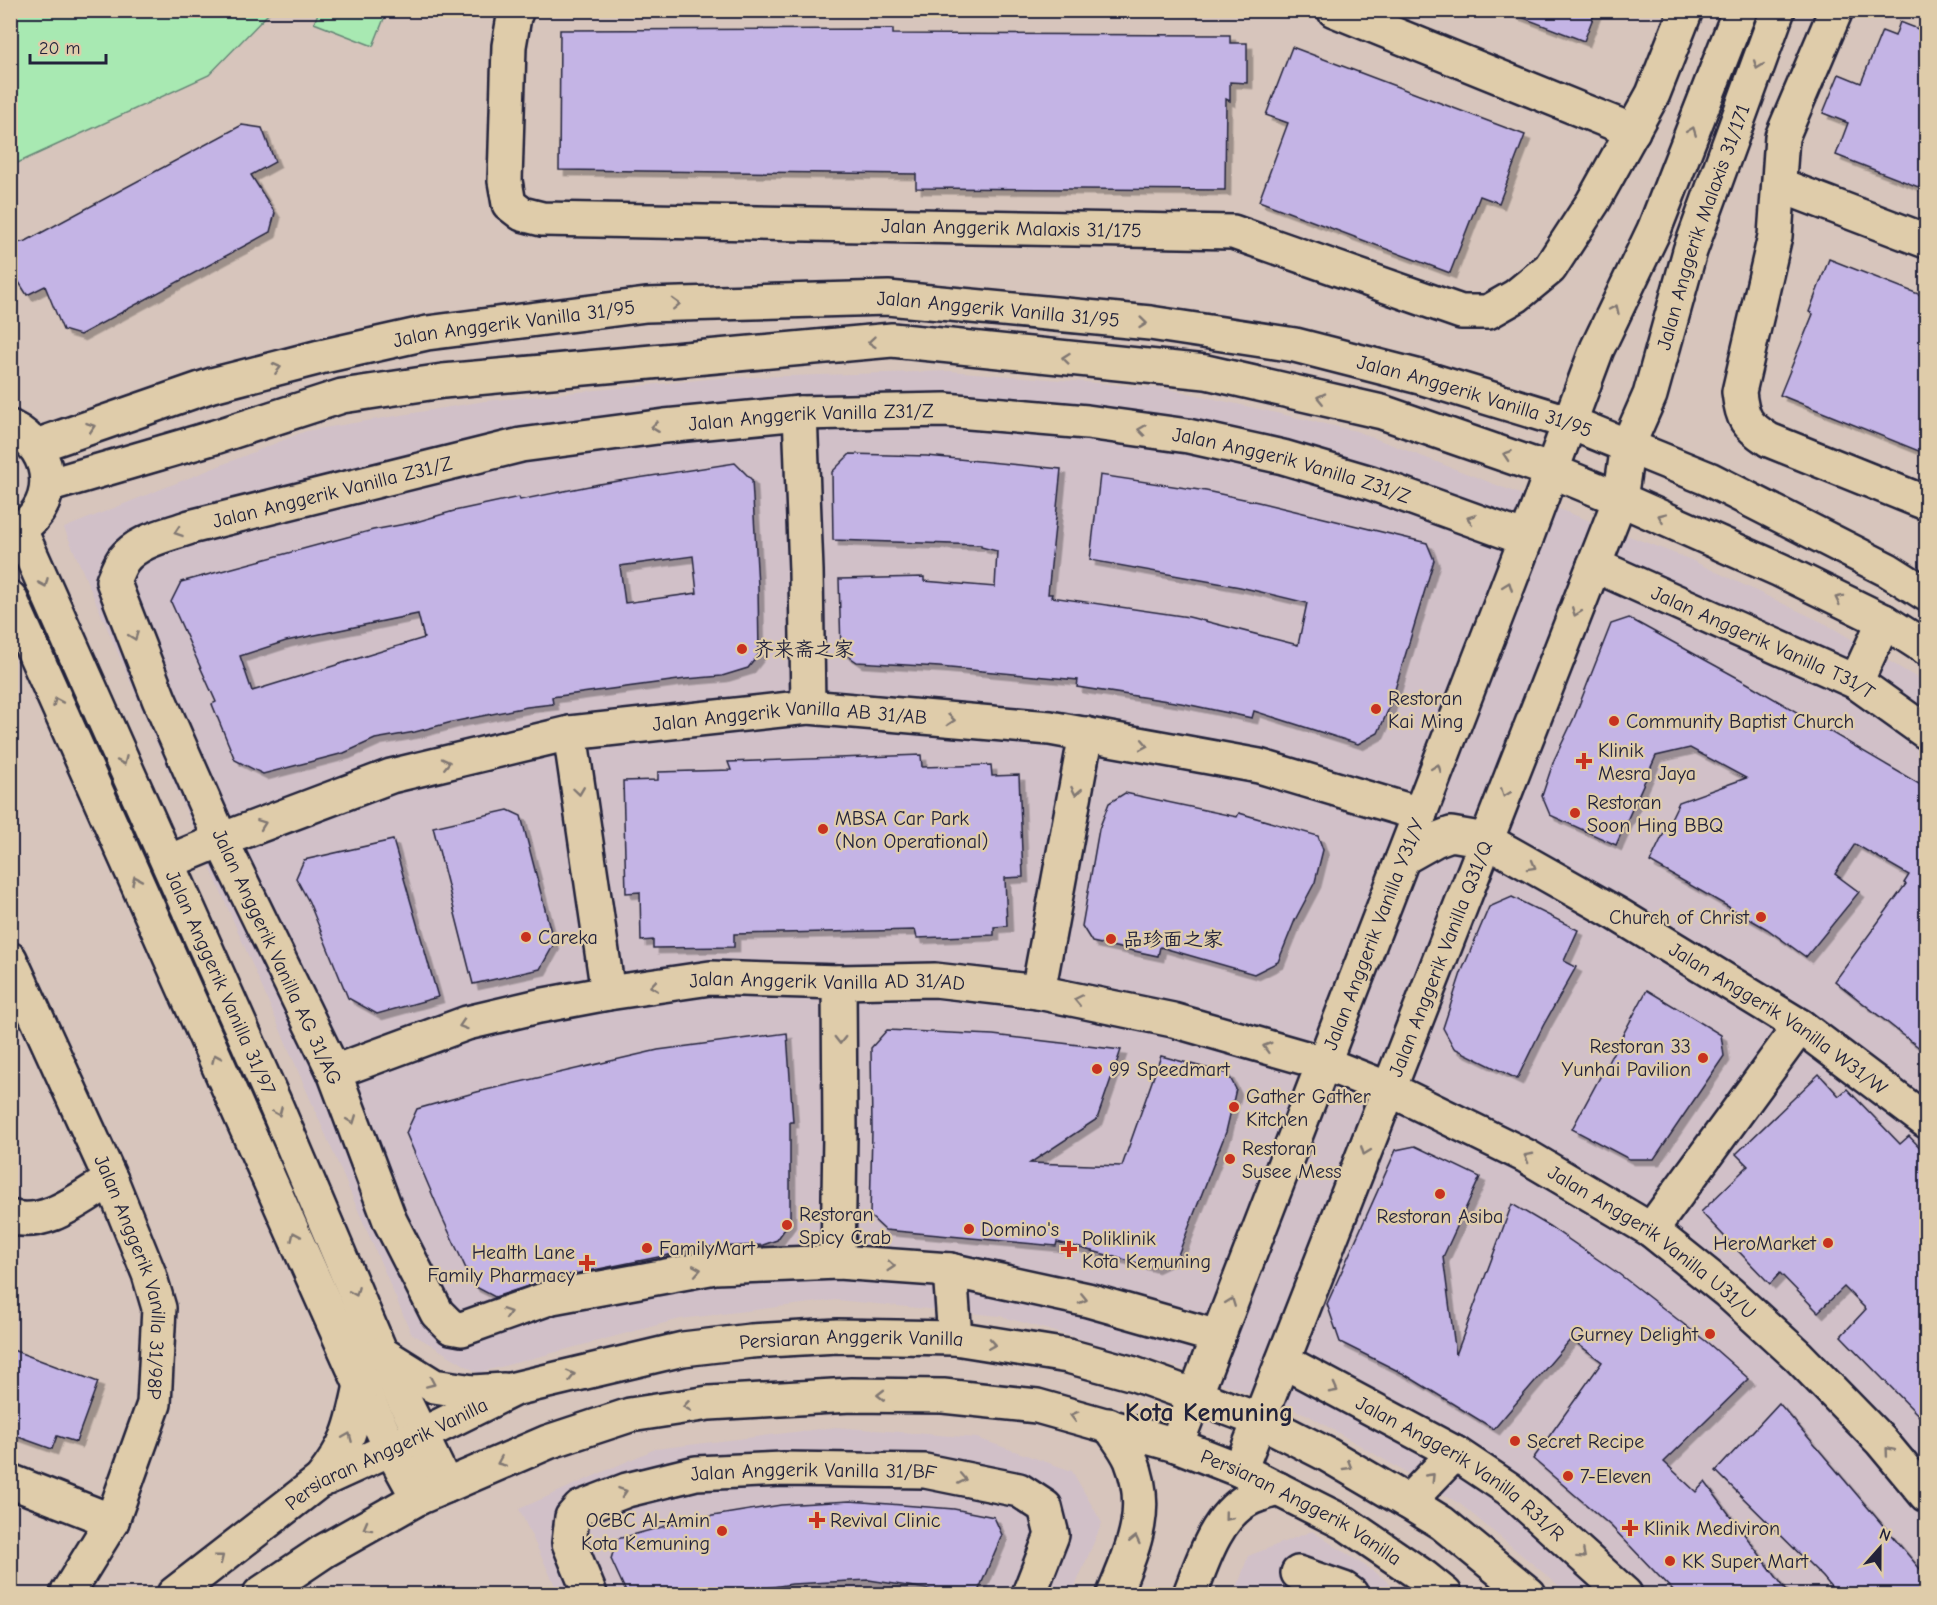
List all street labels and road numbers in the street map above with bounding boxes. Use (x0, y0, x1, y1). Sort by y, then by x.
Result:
street label: Jalan Anggerik Malaxis 31/171 (1652, 101, 1754, 353)
street label: Jalan Anggerik Malaxis 31/175 (881, 214, 1142, 242)
street label: Jalan Anggerik Vanilla 31/95 (876, 286, 1121, 332)
street label: Jalan Anggerik Vanilla 31/95 (391, 295, 636, 352)
street label: Jalan Anggerik Vanilla 31/95 (1355, 350, 1596, 442)
street label: Jalan Anggerik Vanilla Z31/Z (687, 399, 934, 435)
street label: Jalan Anggerik Vanilla Z31/Z (1171, 422, 1414, 508)
street label: Jalan Anggerik Vanilla Z31/Z (210, 451, 455, 532)
street label: Jalan Anggerik Vanilla T31/T (1648, 581, 1880, 704)
street label: Jalan Anggerik Vanilla AB 31/AB (651, 695, 928, 735)
street label: Jalan Anggerik Vanilla Y31/Y (1318, 815, 1429, 1053)
street label: Jalan Anggerik Vanilla AG 31/AG (207, 825, 347, 1089)
street label: Jalan Anggerik Vanilla Q31/Q (1384, 838, 1497, 1080)
street label: Jalan Anggerik Vanilla 31/97 (161, 867, 281, 1098)
street label: Jalan Anggerik Vanilla W31/W (1665, 937, 1892, 1100)
street label: Jalan Anggerik Vanilla AD 31/AD (687, 966, 966, 995)
street label: Jalan Anggerik Vanilla 31/98P (90, 1151, 171, 1400)
street label: Jalan Anggerik Vanilla U31/U (1544, 1160, 1761, 1323)
street label: Persiaran Anggerik Vanilla (738, 1324, 965, 1354)
street label: Jalan Anggerik Vanilla R31/R (1352, 1391, 1570, 1545)
street label: Persiaran Anggerik Vanilla (280, 1392, 491, 1515)
street label: Persiaran Anggerik Vanilla (1198, 1444, 1406, 1570)
street label: Jalan Anggerik Vanilla 31/BF (687, 1457, 939, 1486)

